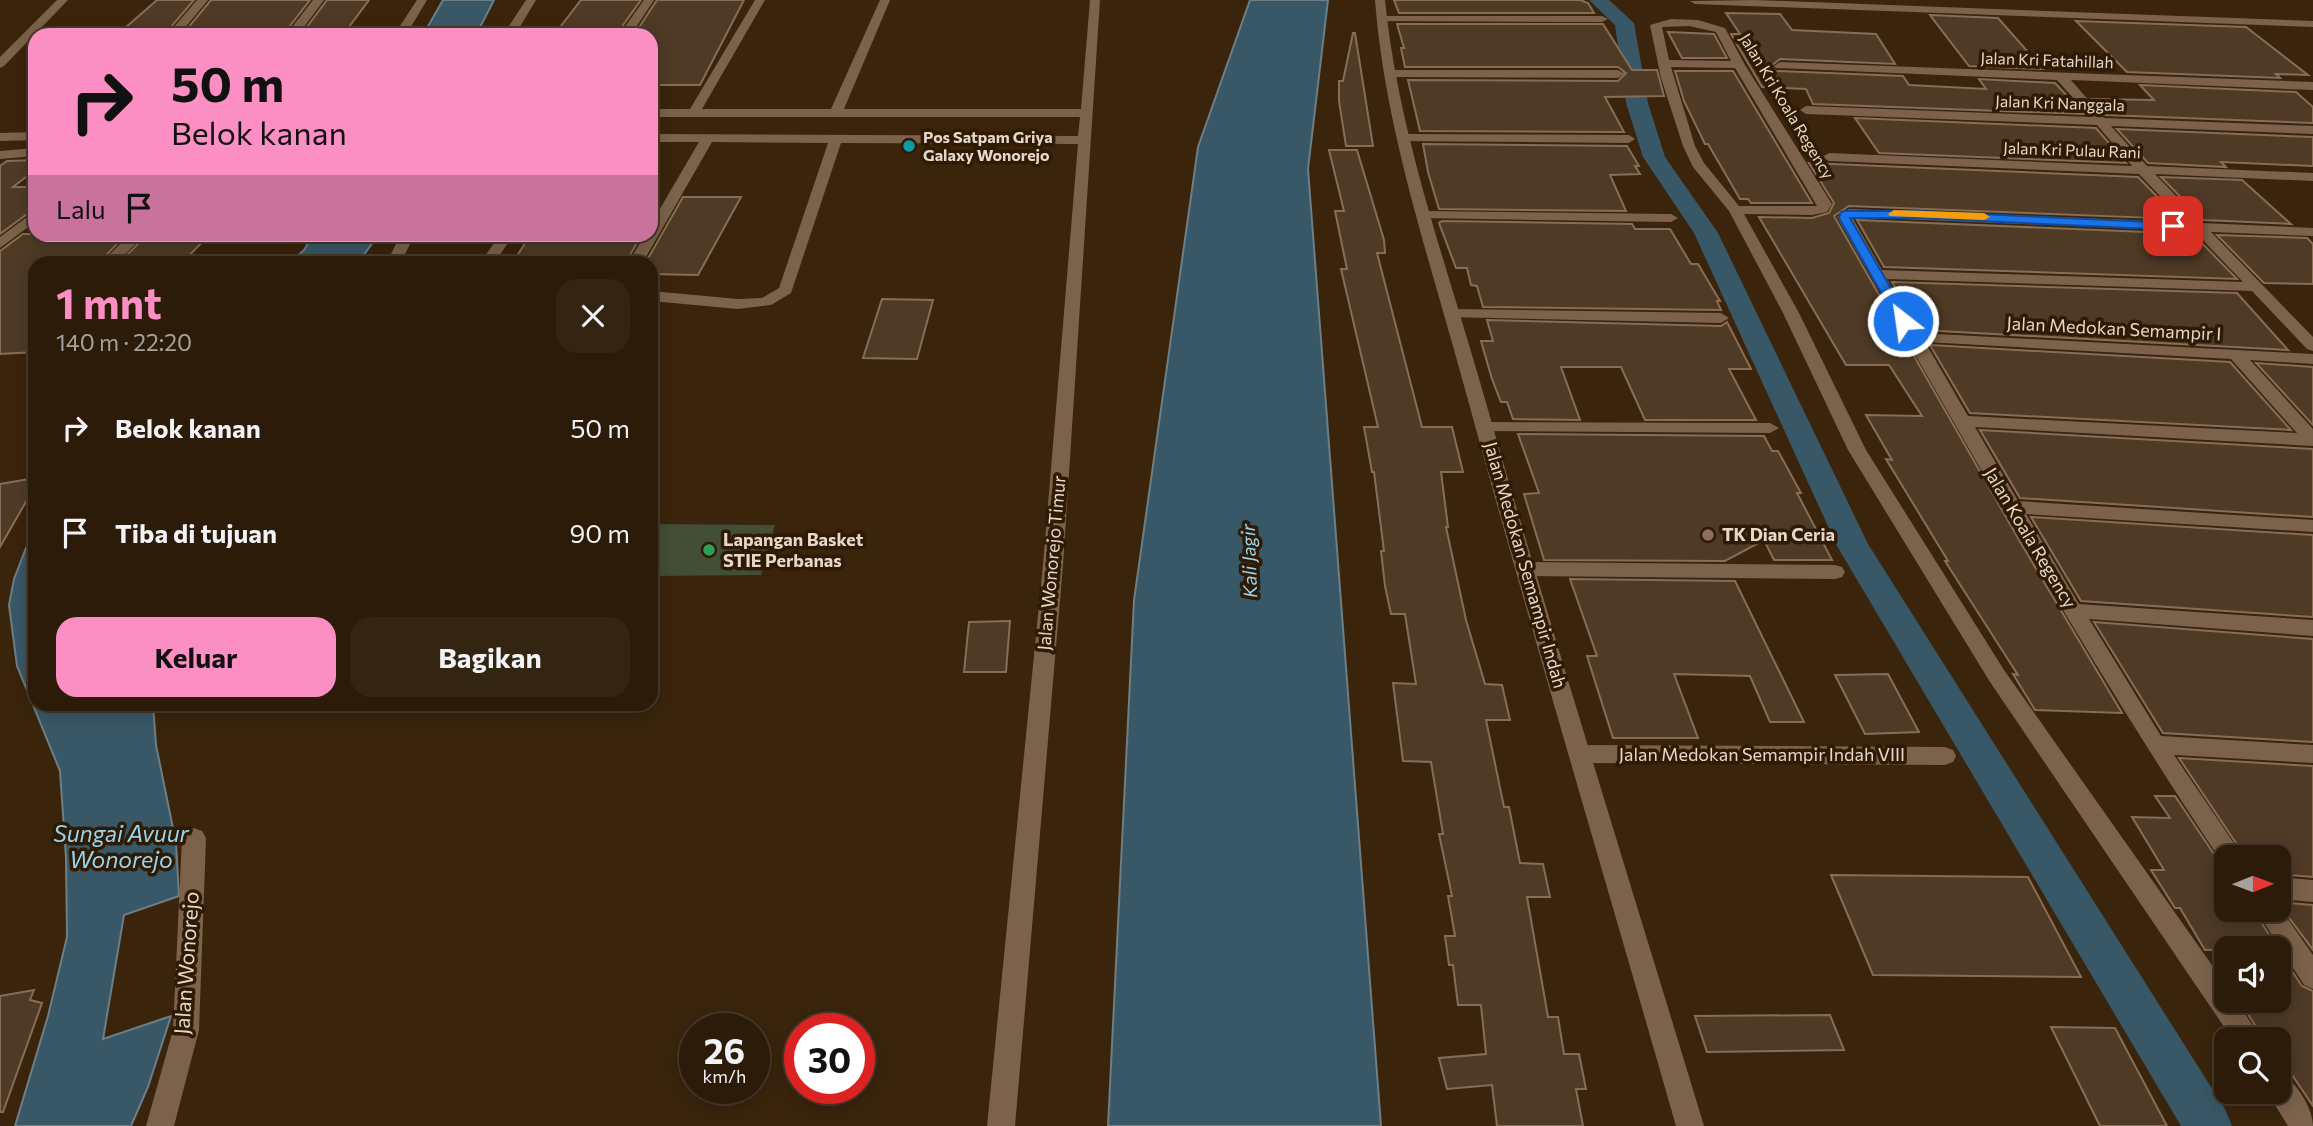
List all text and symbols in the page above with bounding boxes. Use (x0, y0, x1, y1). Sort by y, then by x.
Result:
street label: Jalan Kri Koala Regency (1736, 29, 1838, 182)
street label: Jalan Kri Fatahillah (1980, 48, 2114, 71)
text: 50 m (171, 52, 284, 112)
icon: right (56, 56, 147, 147)
street label: Jalan Kri Nanggala (1995, 91, 2125, 114)
text: Belok kanan (171, 112, 347, 152)
place label: Pos Satpam Griya Galaxy Wonorejo (923, 127, 1053, 164)
marker: Pos Satpam Griya Galaxy Wonorejo (901, 138, 917, 154)
street label: Jalan Kri Pulau Rani (2003, 138, 2141, 161)
icon: arrive (120, 189, 158, 227)
text: Lalu (56, 193, 106, 224)
pin (2143, 196, 2203, 256)
icon: arrive (2154, 207, 2192, 245)
text: 1 mnt (56, 276, 162, 328)
button: close (556, 279, 630, 353)
position arrow (1866, 284, 1940, 358)
street label: Jalan Medokan Semampir I (2006, 311, 2222, 345)
text: 140 m · 22:20 (56, 328, 192, 356)
icon: right (56, 409, 94, 447)
text: Belok kanan (115, 412, 261, 443)
text: 50 m (570, 412, 630, 443)
street label: Jalan Medokan Semampir Indah (1480, 439, 1572, 691)
street label: Jalan Koala Regency (1980, 463, 2081, 612)
street label: Jalan Wonorejo Timur (1032, 474, 1070, 651)
icon: arrive (56, 514, 94, 552)
text: Tiba di tujuan (115, 517, 277, 548)
text: 90 m (570, 517, 630, 548)
water label: Kali Jagir (1236, 522, 1261, 599)
place label: TK Dian Ceria (1722, 523, 1835, 545)
marker: TK Dian Ceria (1700, 527, 1716, 543)
place label: Lapangan Basket STIE Perbanas (723, 528, 864, 571)
marker: Lapangan Basket STIE Perbanas (701, 542, 717, 558)
button: Keluar (56, 617, 336, 697)
button: Bagikan (350, 617, 630, 697)
street label: Jalan Medokan Semampir Indah VIII (1619, 743, 1905, 765)
water label: Sungai Avuur Wonorejo (53, 819, 190, 873)
north arrow (2214, 845, 2291, 922)
map controls (2214, 845, 2291, 1104)
street label: Jalan Wonorejo (168, 890, 203, 1035)
button: sound (2214, 936, 2291, 1013)
speed limit sign: 30 (784, 1013, 875, 1104)
button: search (2214, 1027, 2291, 1104)
text: 26 (704, 1028, 745, 1071)
text: km/h (703, 1065, 746, 1087)

